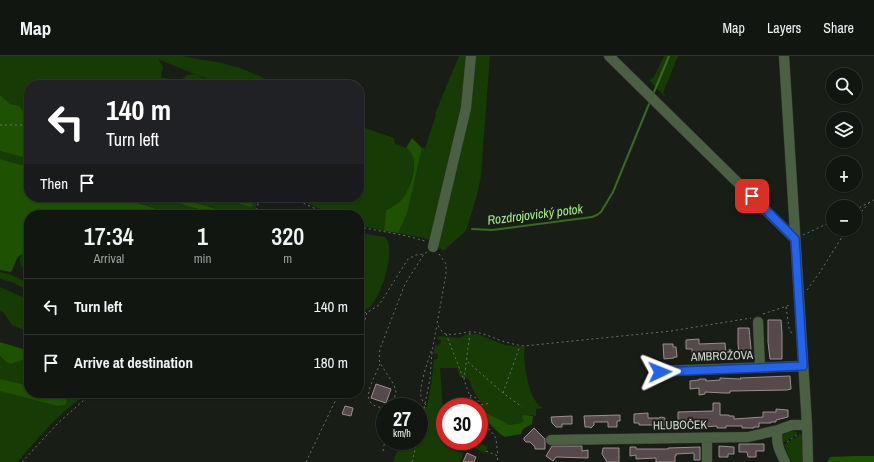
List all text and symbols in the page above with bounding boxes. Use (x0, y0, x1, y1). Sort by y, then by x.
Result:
text: Map (20, 15, 51, 41)
text: Map (723, 19, 745, 37)
text: Layers (767, 19, 801, 37)
text: Share (823, 19, 854, 37)
map controls (826, 68, 862, 236)
button: search (826, 68, 862, 104)
text: 140 m (106, 91, 171, 129)
icon: left (40, 96, 92, 148)
button: layers (826, 112, 862, 148)
text: Turn left (106, 127, 159, 152)
button: + (826, 156, 862, 192)
icon: arrive (76, 172, 98, 194)
text: Then (40, 173, 68, 194)
pin (735, 179, 769, 213)
icon: arrive (741, 185, 763, 207)
water label: Rozdrojovický potok (486, 200, 584, 229)
button: − (826, 200, 862, 236)
text: 17:34 (84, 220, 134, 252)
text: 1 (197, 220, 208, 252)
text: 320 (271, 220, 304, 252)
text: Arrival (93, 250, 124, 267)
text: min (194, 250, 211, 267)
text: m (283, 250, 292, 267)
icon: left (40, 296, 62, 318)
text: Turn left (74, 296, 122, 317)
text: 140 m (314, 296, 348, 317)
street label: AMBROŽOVA (690, 347, 754, 365)
position arrow (639, 351, 681, 393)
icon: arrive (40, 352, 62, 374)
text: Arrive at destination (74, 352, 193, 373)
text: 180 m (314, 352, 348, 373)
speed limit sign: 30 (436, 398, 488, 450)
text: 27 (393, 405, 411, 432)
street label: HLUBOČEK (653, 417, 708, 433)
text: km/h (393, 427, 411, 440)

